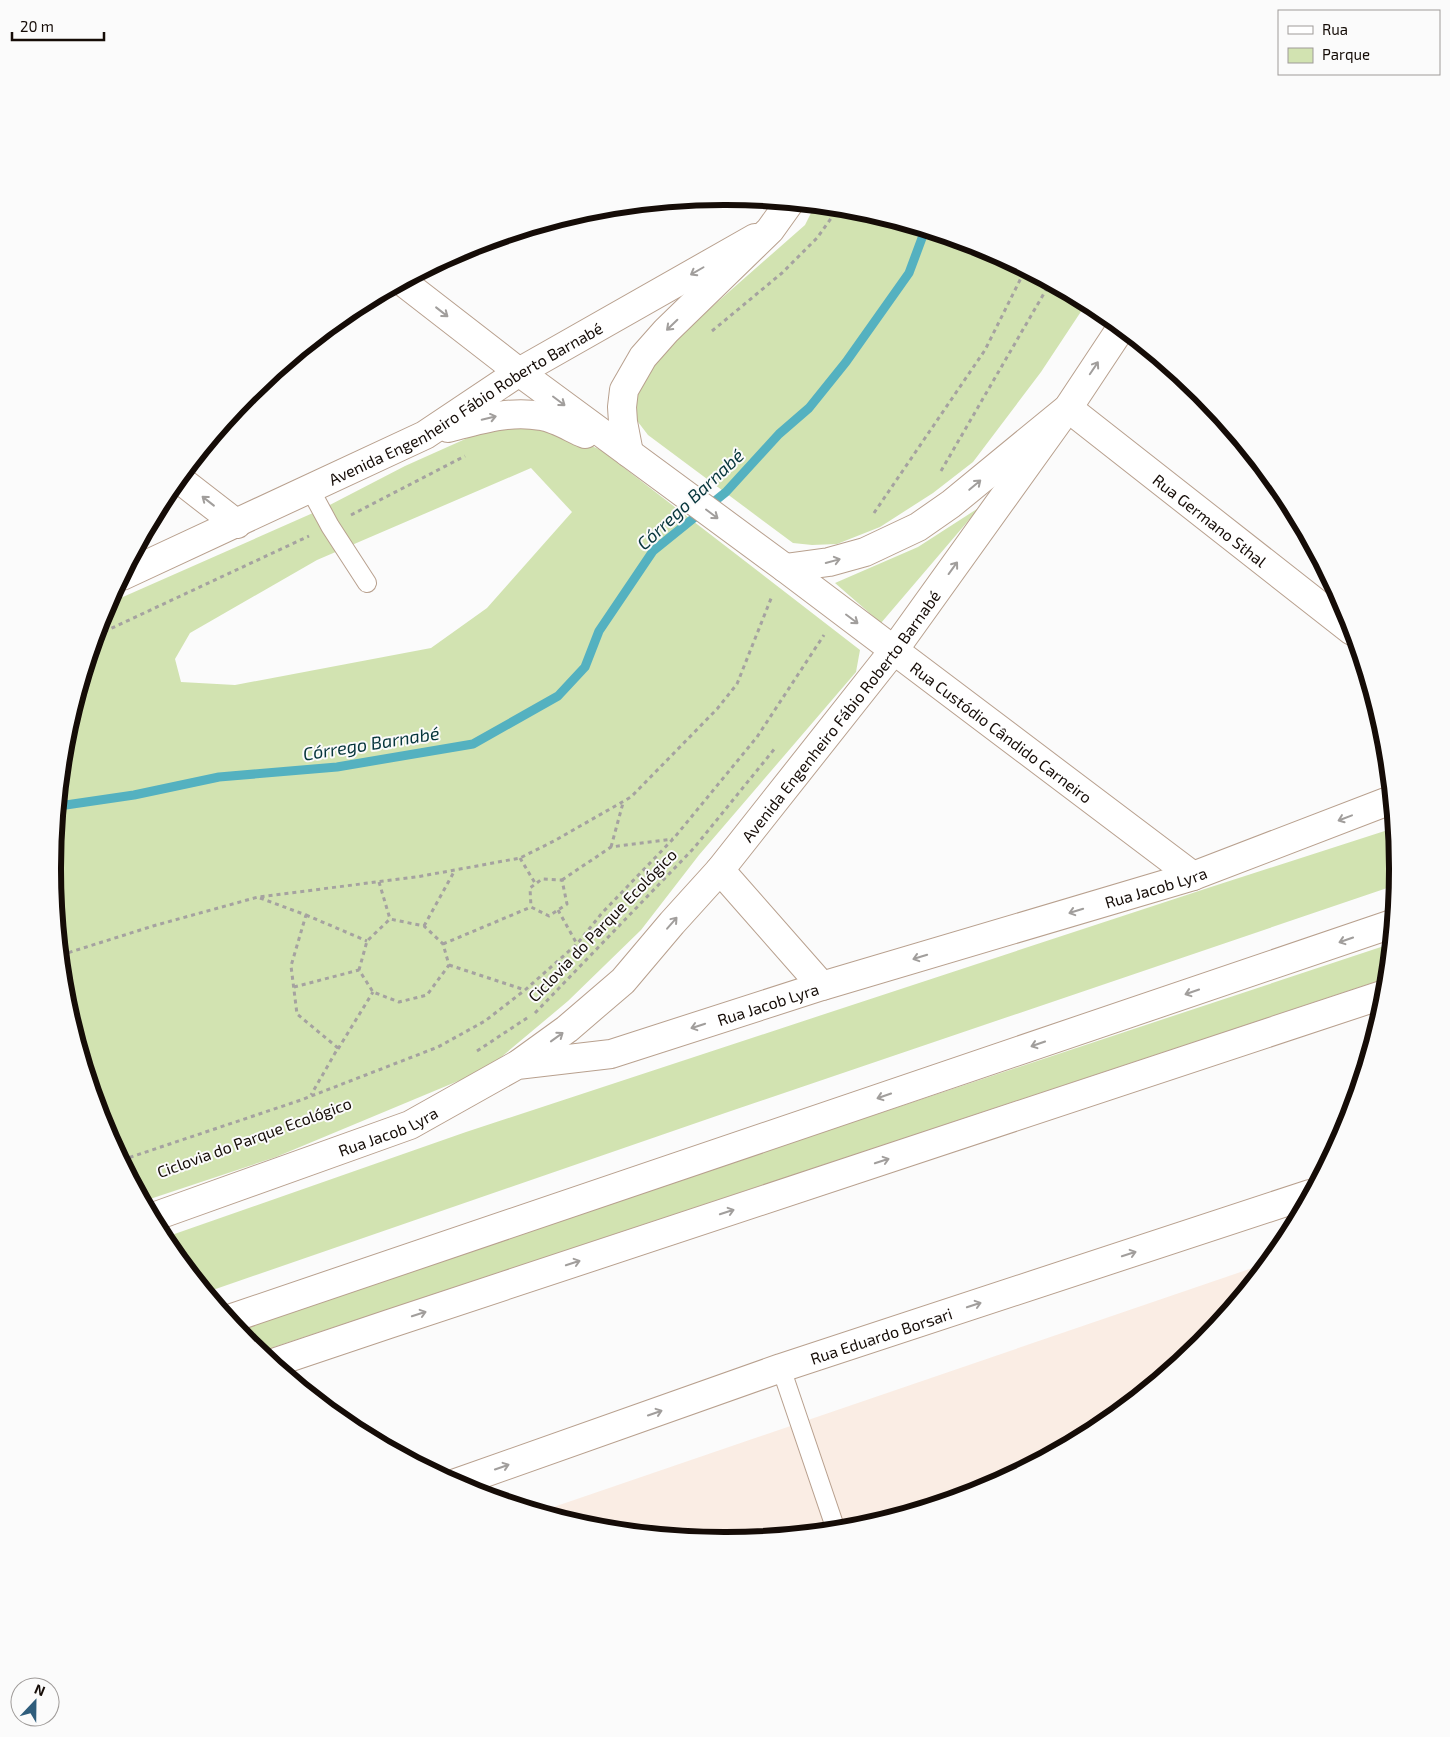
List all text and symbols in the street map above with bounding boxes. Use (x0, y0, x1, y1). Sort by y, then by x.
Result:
scale bar (12, 10, 105, 42)
legend (1278, 10, 1440, 75)
text: 20 m (20, 17, 54, 35)
text: Rua (1322, 20, 1348, 38)
text: Parque (1322, 45, 1370, 63)
one-way arrow (691, 267, 705, 277)
one-way arrow (435, 306, 448, 317)
street label: Avenida Engenheiro Fábio Roberto Barnabé (325, 317, 605, 488)
one-way arrow (666, 319, 679, 331)
one-way arrow (1089, 361, 1099, 375)
one-way arrow (552, 396, 565, 407)
one-way arrow (481, 413, 497, 422)
water label: Córrego Barnabé (632, 444, 748, 554)
street label: Rua Germano Sthal (1150, 469, 1271, 570)
one-way arrow (968, 479, 981, 490)
one-way arrow (202, 496, 215, 507)
one-way arrow (705, 509, 719, 519)
one-way arrow (825, 555, 841, 565)
one-way arrow (948, 561, 958, 575)
street label: Avenida Engenheiro Fábio Roberto Barnabé (737, 586, 944, 845)
one-way arrow (845, 613, 858, 624)
street label: Rua Custódio Cândido Carneiro (907, 657, 1096, 806)
water label: Córrego Barnabé (301, 721, 441, 765)
one-way arrow (1338, 814, 1353, 823)
street label: Ciclovia do Parque Ecológico (524, 845, 680, 1005)
street label: Rua Jacob Lyra (1102, 862, 1209, 911)
one-way arrow (1069, 907, 1085, 916)
one-way arrow (666, 916, 677, 929)
one-way arrow (1338, 935, 1354, 945)
one-way arrow (913, 953, 929, 963)
street label: Rua Jacob Lyra (715, 978, 821, 1029)
one-way arrow (1185, 988, 1200, 997)
one-way arrow (691, 1022, 707, 1031)
one-way arrow (550, 1032, 564, 1042)
one-way arrow (1031, 1040, 1046, 1049)
one-way arrow (877, 1092, 893, 1101)
street label: Ciclovia do Parque Ecológico (154, 1093, 354, 1181)
street label: Rua Jacob Lyra (335, 1102, 441, 1159)
one-way arrow (873, 1156, 889, 1165)
one-way arrow (719, 1207, 735, 1216)
one-way arrow (1120, 1248, 1136, 1258)
one-way arrow (565, 1258, 580, 1267)
one-way arrow (966, 1299, 982, 1309)
street label: Rua Eduardo Borsari (808, 1303, 954, 1367)
one-way arrow (410, 1309, 426, 1318)
one-way arrow (647, 1408, 662, 1417)
one-way arrow (493, 1462, 509, 1471)
north arrow (10, 1677, 60, 1727)
text: N (32, 1680, 48, 1699)

